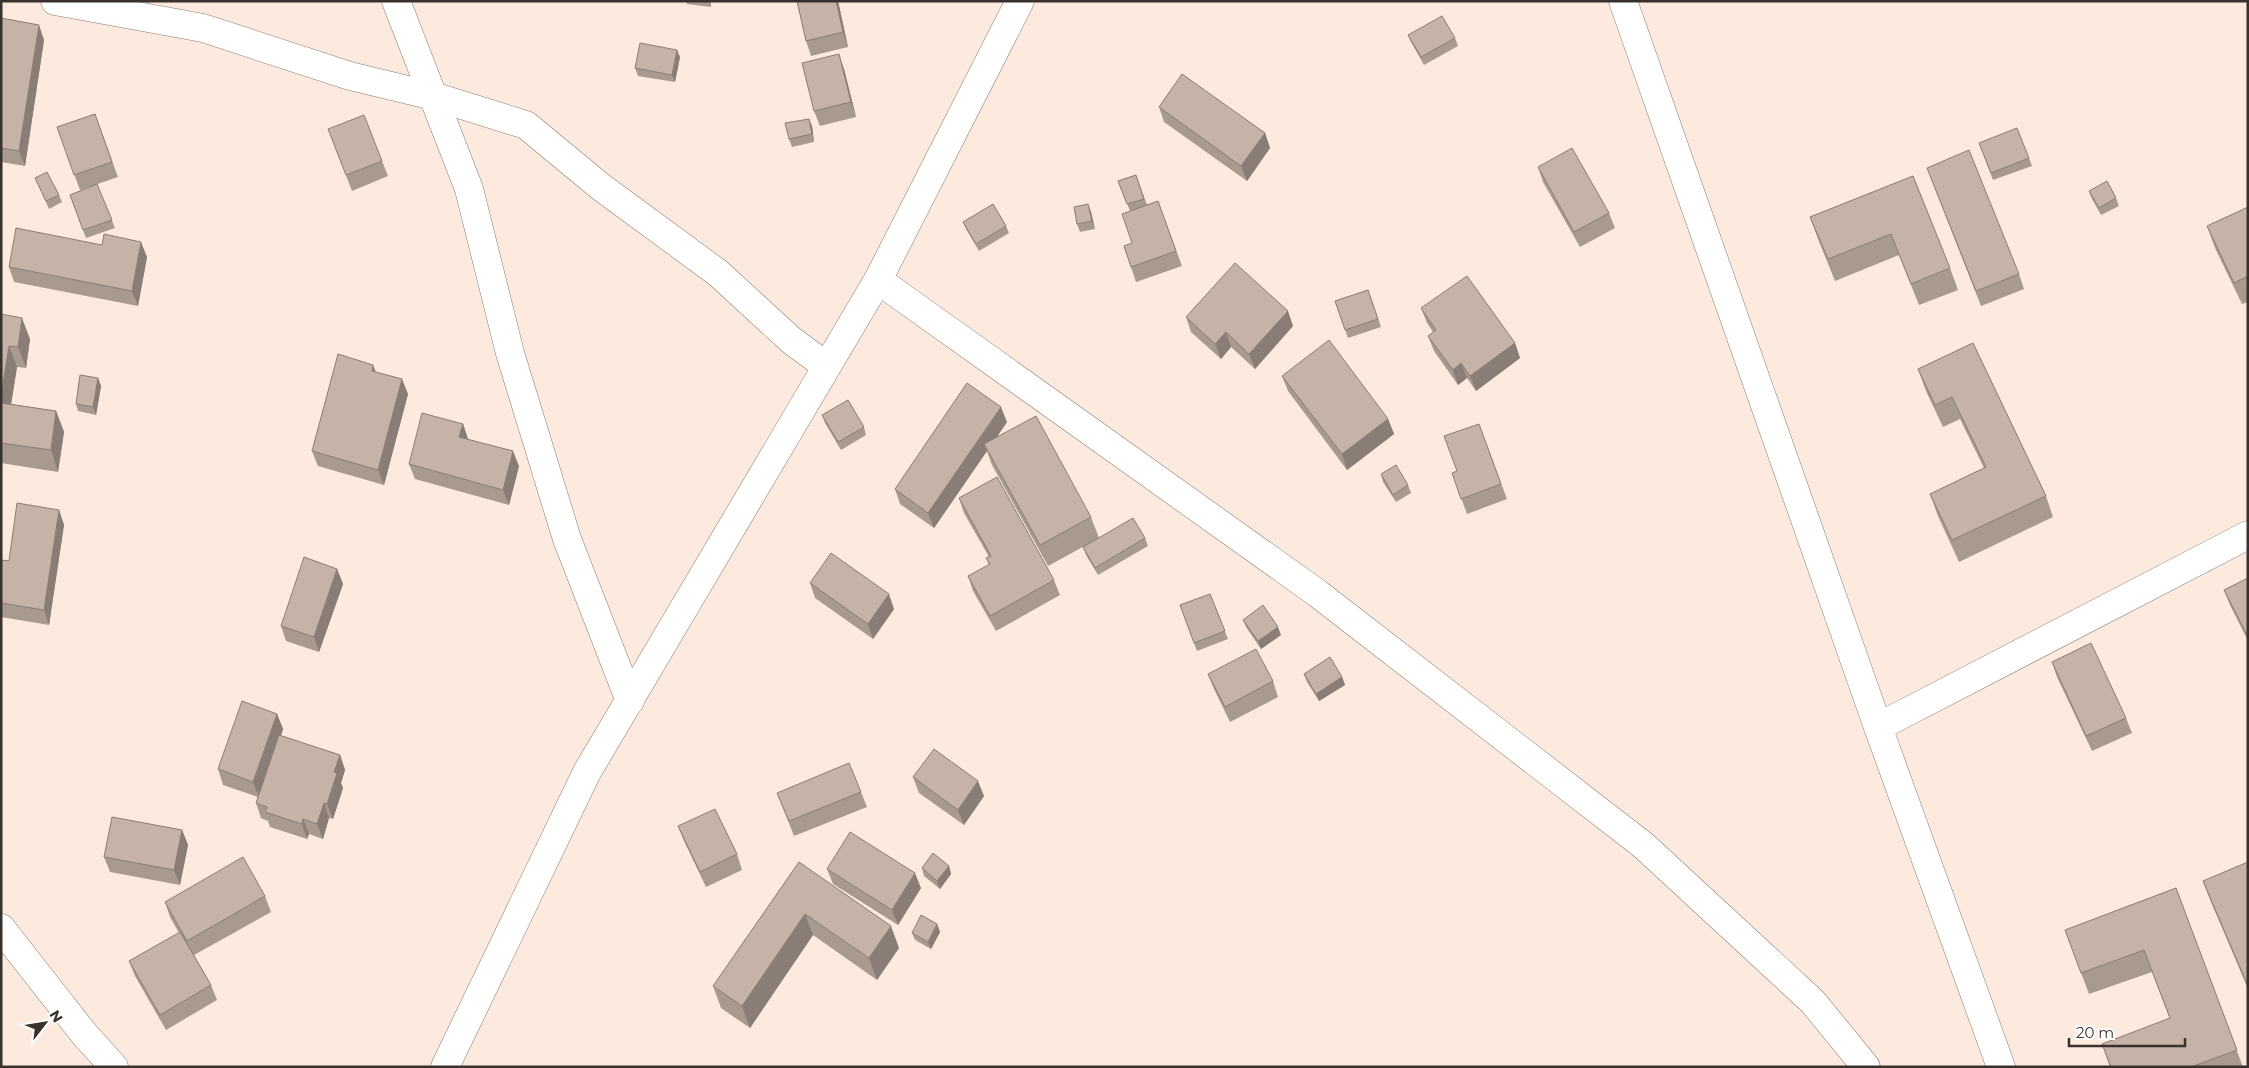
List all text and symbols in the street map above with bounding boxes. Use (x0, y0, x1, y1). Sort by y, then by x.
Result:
north arrow (20, 998, 70, 1048)
text: N (46, 1007, 67, 1026)
scale bar (2069, 1016, 2185, 1048)
text: 20 m (2076, 1023, 2114, 1042)

